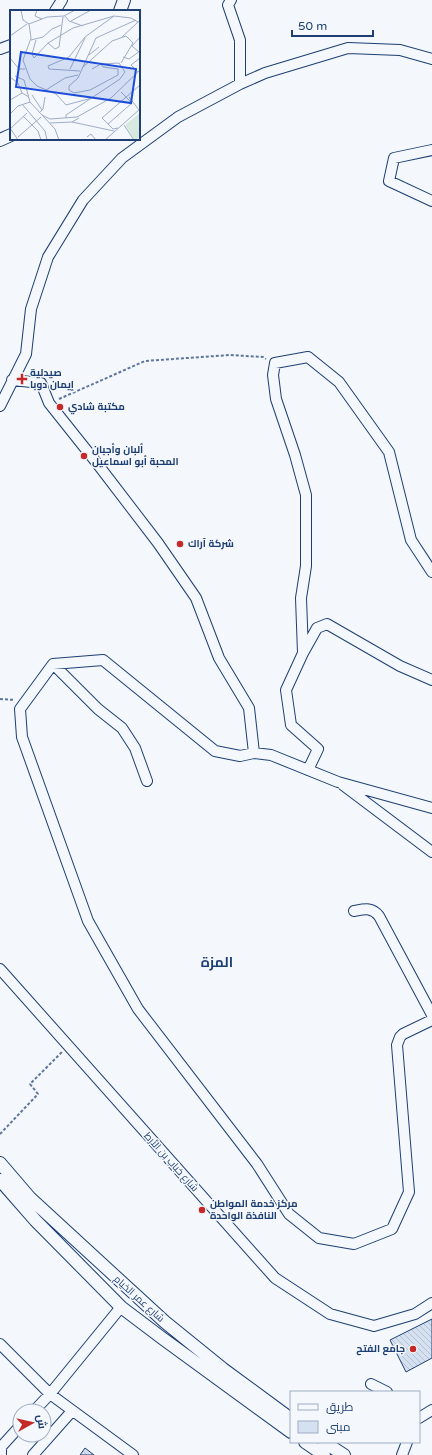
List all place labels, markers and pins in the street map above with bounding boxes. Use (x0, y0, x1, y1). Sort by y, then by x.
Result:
place label: صيدلية إيمان دوبا (30, 367, 74, 391)
marker: صيدلية إيمان دوبا (17, 374, 27, 384)
place label: مكتبة شادي (68, 401, 125, 415)
marker: مكتبة شادي (55, 402, 65, 412)
place label: ألبان وأجبان المحبة أبو اسماعيل (92, 443, 179, 468)
marker: ألبان وأجبان المحبة أبو اسماعيل (79, 451, 89, 461)
place label: شركة آراك (188, 538, 234, 550)
marker: شركة آراك (175, 539, 185, 549)
place label: مركز خدمة المواطن النافذة الواحدة (210, 1198, 298, 1222)
marker: مركز خدمة المواطن النافذة الواحدة (197, 1205, 207, 1215)
place label: جامع الفتح (356, 1343, 405, 1356)
marker: جامع الفتح (408, 1344, 418, 1354)

